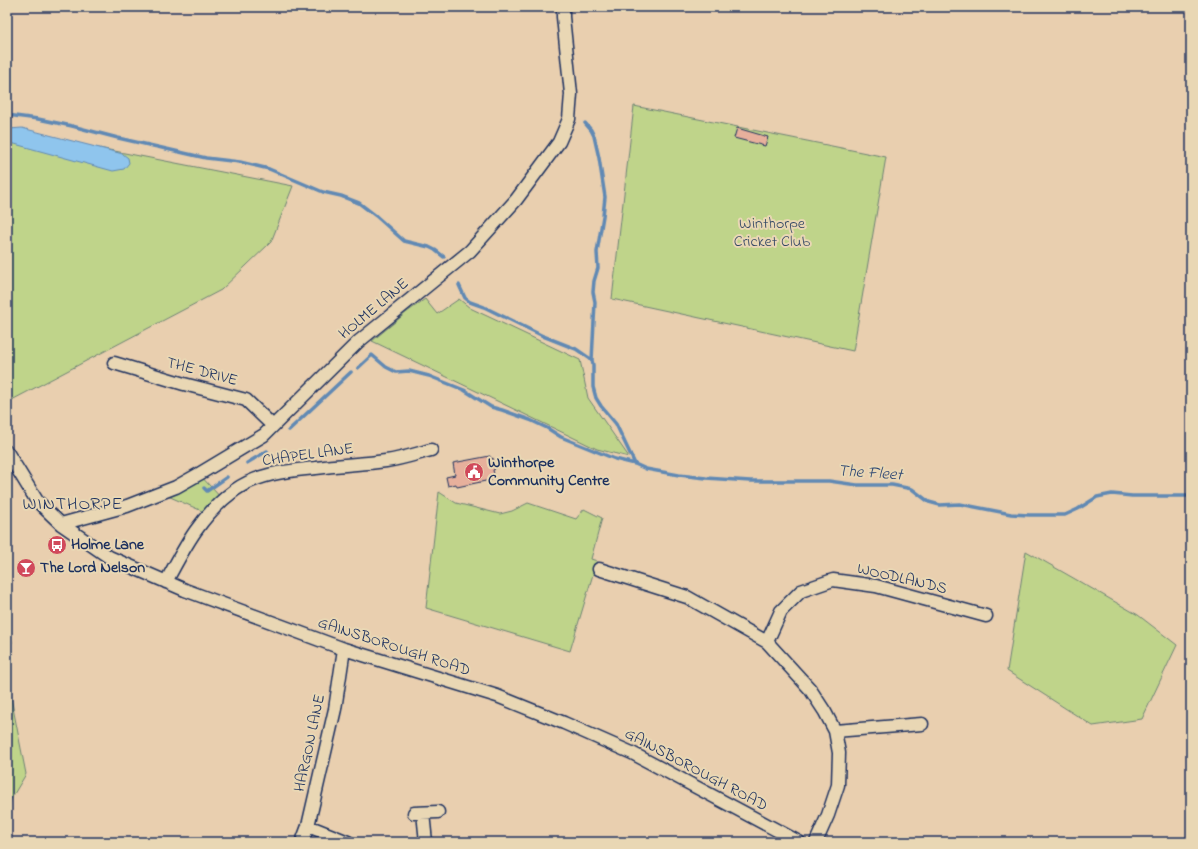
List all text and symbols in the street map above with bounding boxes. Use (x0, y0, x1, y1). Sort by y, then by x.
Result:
park label: Winthorpe Cricket Club (734, 212, 811, 254)
street label: HOLME LANE (334, 272, 414, 346)
street label: THE DRIVE (164, 351, 240, 393)
street label: CHAPEL LANE (261, 437, 355, 473)
place label: Winthorpe Community Centre (488, 451, 610, 494)
water label: The Fleet (837, 458, 905, 488)
public building icon: Winthorpe Community Centre (463, 461, 485, 483)
district label: WINTHORPE (22, 492, 124, 518)
place label: Holme Lane (71, 533, 145, 557)
bus stop icon: Holme Lane (46, 534, 68, 556)
place label: The Lord Nelson (40, 556, 145, 580)
bar icon: The Lord Nelson (15, 557, 37, 579)
street label: WOODLANDS (855, 557, 949, 601)
street label: GAINSBOROUGH ROAD (315, 611, 473, 683)
street label: HARGON LANE (288, 692, 332, 794)
street label: GAINSBOROUGH ROAD (620, 722, 772, 818)

